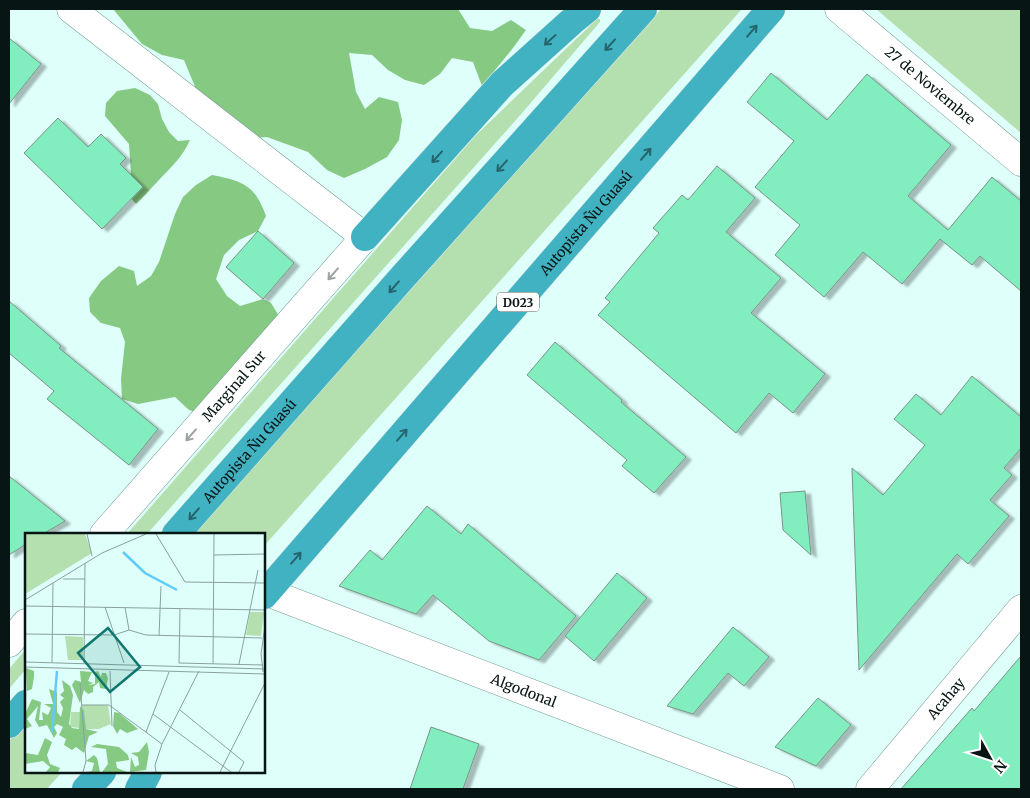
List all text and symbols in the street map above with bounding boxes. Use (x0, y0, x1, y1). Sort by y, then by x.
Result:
one-way arrow (747, 24, 758, 37)
one-way arrow (543, 34, 556, 46)
one-way arrow (605, 39, 616, 52)
street label: 27 de Noviembre (881, 43, 979, 129)
one-way arrow (640, 147, 652, 160)
one-way arrow (431, 150, 443, 163)
one-way arrow (496, 160, 508, 173)
street label: Autopista Ñu Guasú (535, 167, 636, 280)
one-way arrow (327, 267, 339, 280)
one-way arrow (388, 281, 399, 294)
road number: D023 (497, 292, 539, 312)
street label: Marginal Sur (198, 347, 270, 425)
street label: Autopista Ñu Guasú (198, 395, 300, 507)
one-way arrow (185, 429, 197, 442)
one-way arrow (396, 429, 408, 442)
one-way arrow (188, 508, 200, 521)
inset map (25, 533, 265, 773)
one-way arrow (290, 552, 301, 565)
street label: Algodonal (487, 669, 560, 712)
street label: Acahay (923, 673, 969, 724)
north arrow (965, 733, 1015, 783)
text: N (990, 756, 1010, 776)

